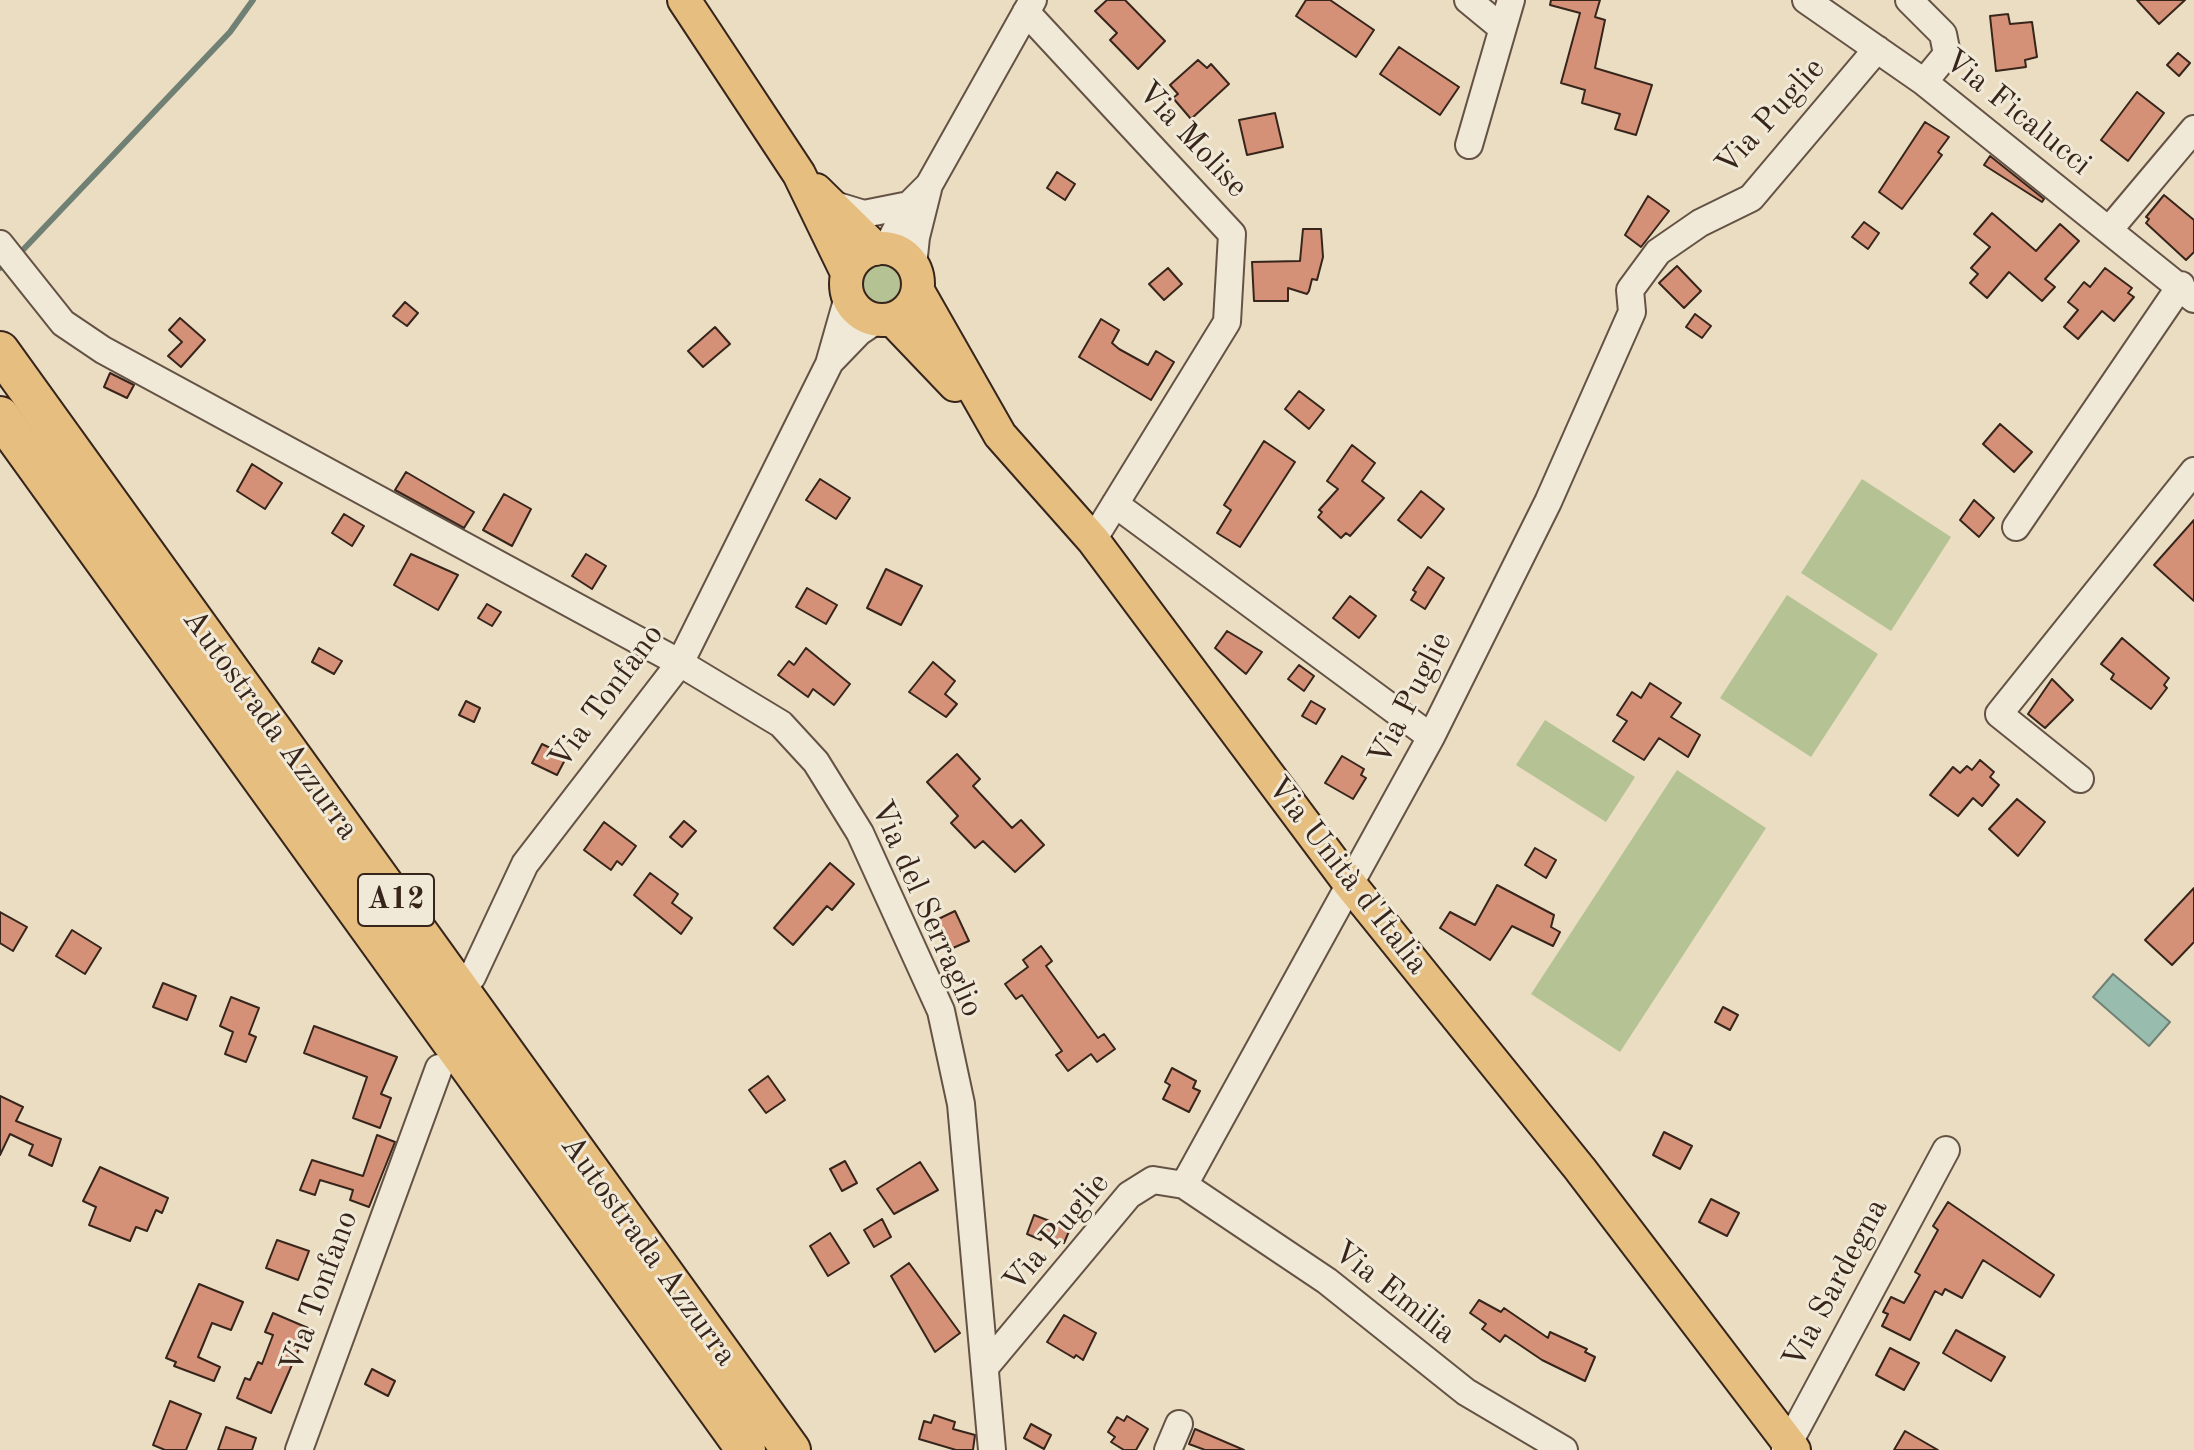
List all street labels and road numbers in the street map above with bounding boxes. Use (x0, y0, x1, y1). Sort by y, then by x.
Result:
street label: Via Ficalucci (1935, 42, 2099, 184)
street label: Via Puglie (1708, 50, 1834, 184)
street label: Via Molise (1128, 74, 1256, 206)
street label: Autostrada Azzurra (173, 602, 367, 848)
street label: Via Tonfano (541, 617, 673, 777)
street label: Via Puglie (1361, 626, 1461, 772)
street label: Via Unità d'Italia (1258, 769, 1436, 983)
street label: Via del Serraglio (861, 795, 991, 1023)
road number: A12 (358, 874, 434, 926)
street label: Autostrada Azzurra (551, 1128, 745, 1374)
street label: Via Puglie (996, 1165, 1118, 1301)
street label: Via Sardegna (1775, 1192, 1897, 1376)
street label: Via Tonfano (273, 1206, 367, 1378)
street label: Via Emilia (1325, 1233, 1463, 1353)

